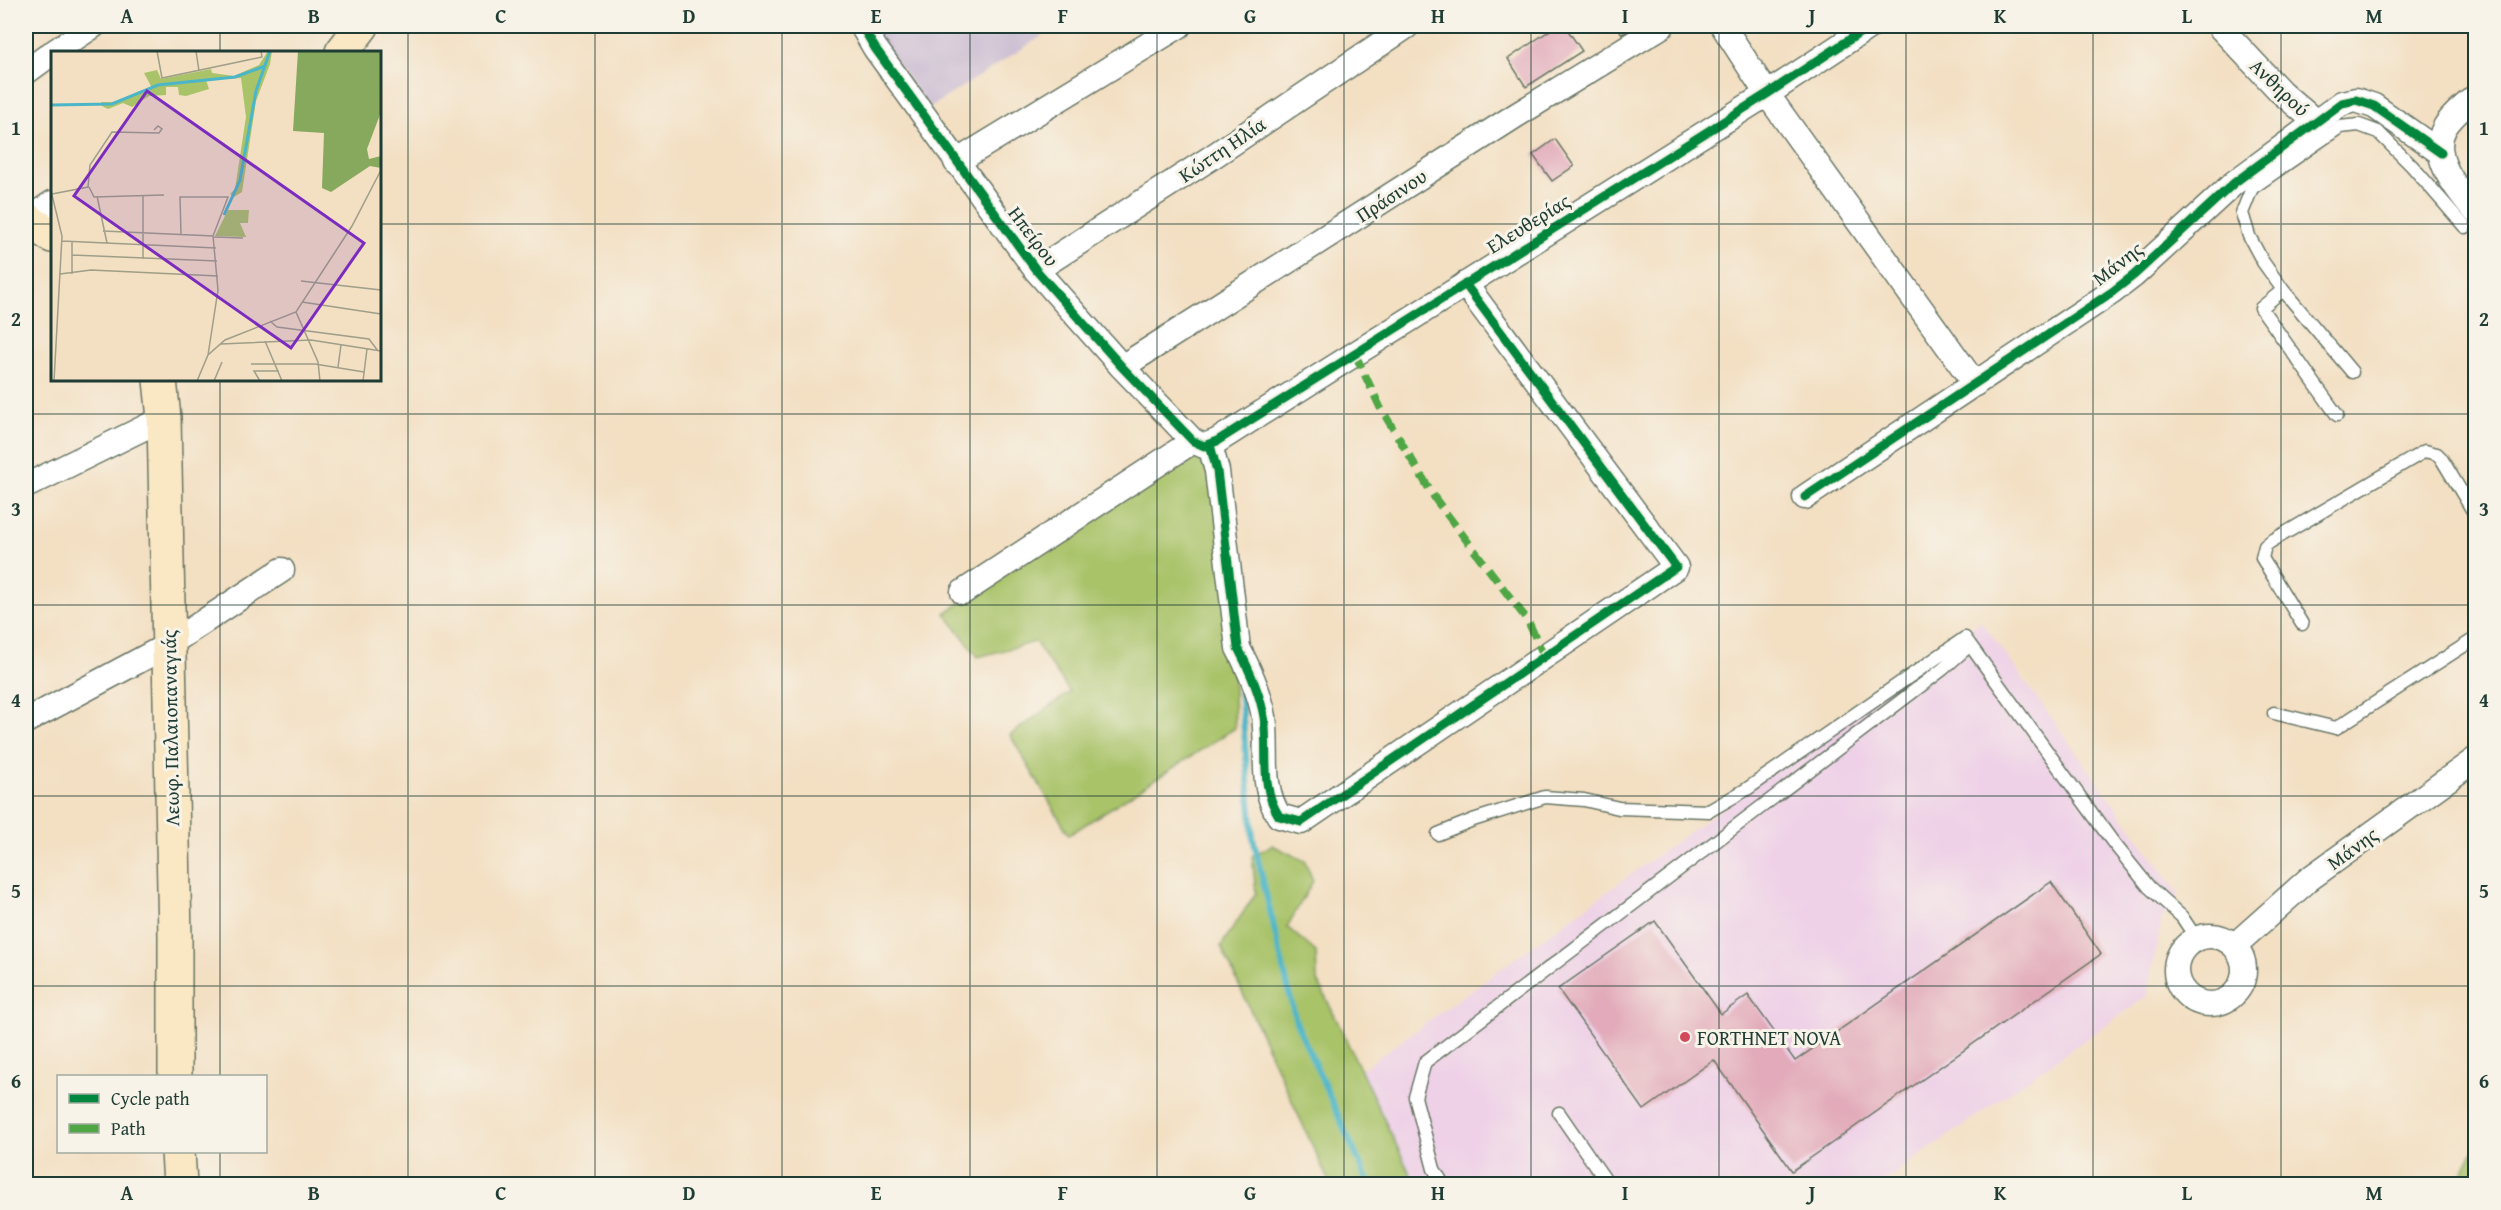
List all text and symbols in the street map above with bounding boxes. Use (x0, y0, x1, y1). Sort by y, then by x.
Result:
text: A (121, 1, 134, 30)
text: B (308, 1, 320, 30)
text: C (495, 1, 507, 30)
text: D (682, 1, 696, 30)
text: E (871, 1, 882, 30)
text: F (1058, 1, 1068, 30)
text: G (1244, 1, 1256, 30)
text: H (1431, 1, 1445, 30)
text: I (1622, 1, 1628, 30)
text: J (1806, 1, 1816, 30)
text: K (1994, 1, 2007, 30)
text: L (2182, 1, 2193, 30)
text: M (2365, 1, 2383, 30)
inset map (51, 51, 381, 381)
street label: Ανθηρού (2244, 51, 2316, 123)
street label: Κώττη Ηλία (1173, 109, 1272, 189)
text: 1 (11, 113, 21, 142)
text: 1 (2479, 113, 2489, 142)
street label: Πράσινου (1350, 161, 1432, 229)
street label: Ελευθερίας (1481, 186, 1576, 260)
street label: Ηπείρου (1002, 200, 1066, 272)
street label: Μάνης (2086, 234, 2149, 292)
text: 2 (11, 304, 21, 333)
text: 2 (2479, 304, 2489, 333)
text: 3 (11, 494, 21, 523)
text: 3 (2479, 494, 2489, 523)
street label: Λεωφ. Παλαιοπαναγιάς (154, 629, 186, 827)
text: 4 (11, 685, 21, 714)
text: 4 (2479, 685, 2489, 714)
street label: Μάνης (2320, 819, 2384, 876)
text: 5 (11, 876, 21, 905)
text: 5 (2479, 876, 2489, 905)
place label: FORTHNET NOVA (1697, 1023, 1841, 1052)
marker: FORTHNET NOVA (1678, 1030, 1692, 1044)
text: 6 (11, 1066, 21, 1095)
text: 6 (2479, 1066, 2489, 1095)
legend (57, 1075, 267, 1153)
text: Cycle path (111, 1085, 190, 1112)
text: Path (111, 1115, 146, 1142)
text: A (121, 1178, 134, 1207)
text: B (308, 1178, 320, 1207)
text: C (495, 1178, 507, 1207)
text: D (682, 1178, 696, 1207)
text: E (871, 1178, 882, 1207)
text: F (1058, 1178, 1068, 1207)
text: G (1244, 1178, 1256, 1207)
text: H (1431, 1178, 1445, 1207)
text: I (1622, 1178, 1628, 1207)
text: J (1806, 1178, 1816, 1207)
text: K (1994, 1178, 2007, 1207)
text: L (2182, 1178, 2193, 1207)
text: M (2365, 1178, 2383, 1207)

